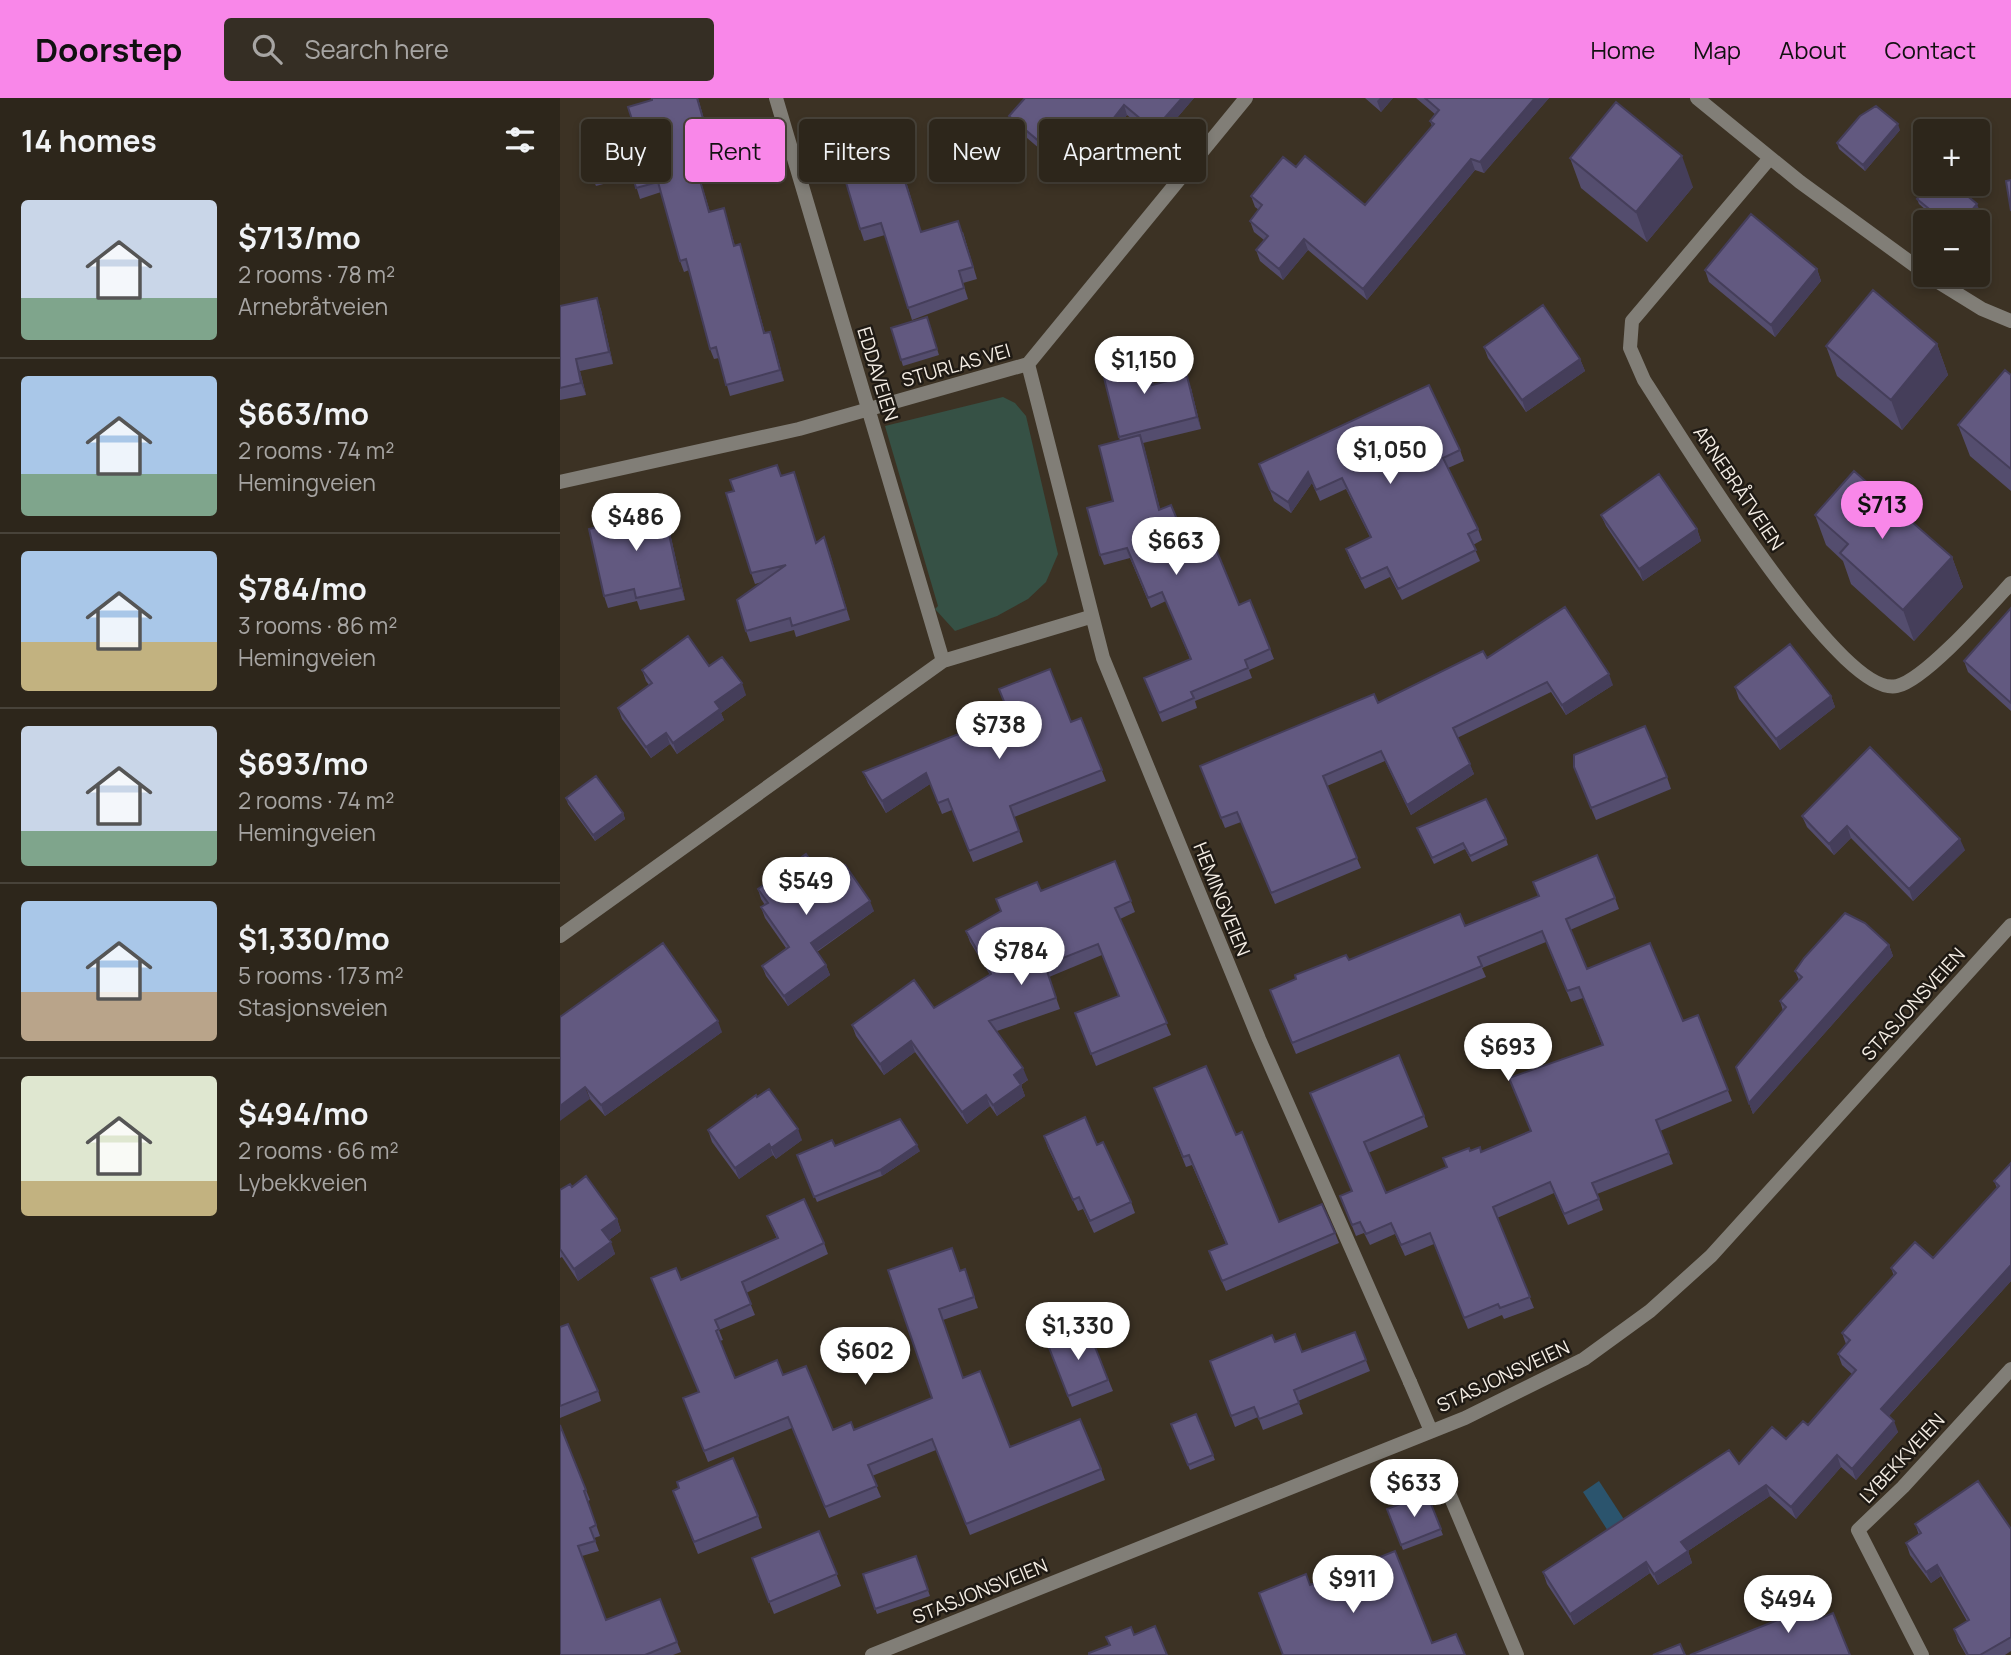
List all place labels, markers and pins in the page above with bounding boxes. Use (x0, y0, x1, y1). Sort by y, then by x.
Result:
pin: $1,150 (1087, 336, 1201, 396)
pin: $1,050 (1333, 426, 1447, 486)
pin: $713 (1841, 482, 1923, 541)
pin: $486 (595, 494, 677, 553)
pin: $663 (1135, 518, 1217, 577)
pin: $738 (958, 702, 1040, 761)
pin: $549 (765, 858, 847, 917)
pin: $784 (980, 928, 1062, 987)
pin: $693 (1467, 1024, 1549, 1083)
pin: $1,330 (1021, 1302, 1135, 1362)
pin: $602 (824, 1328, 906, 1387)
pin: $633 (1373, 1460, 1455, 1519)
pin: $911 (1312, 1556, 1394, 1615)
pin: $494 (1747, 1576, 1829, 1635)

